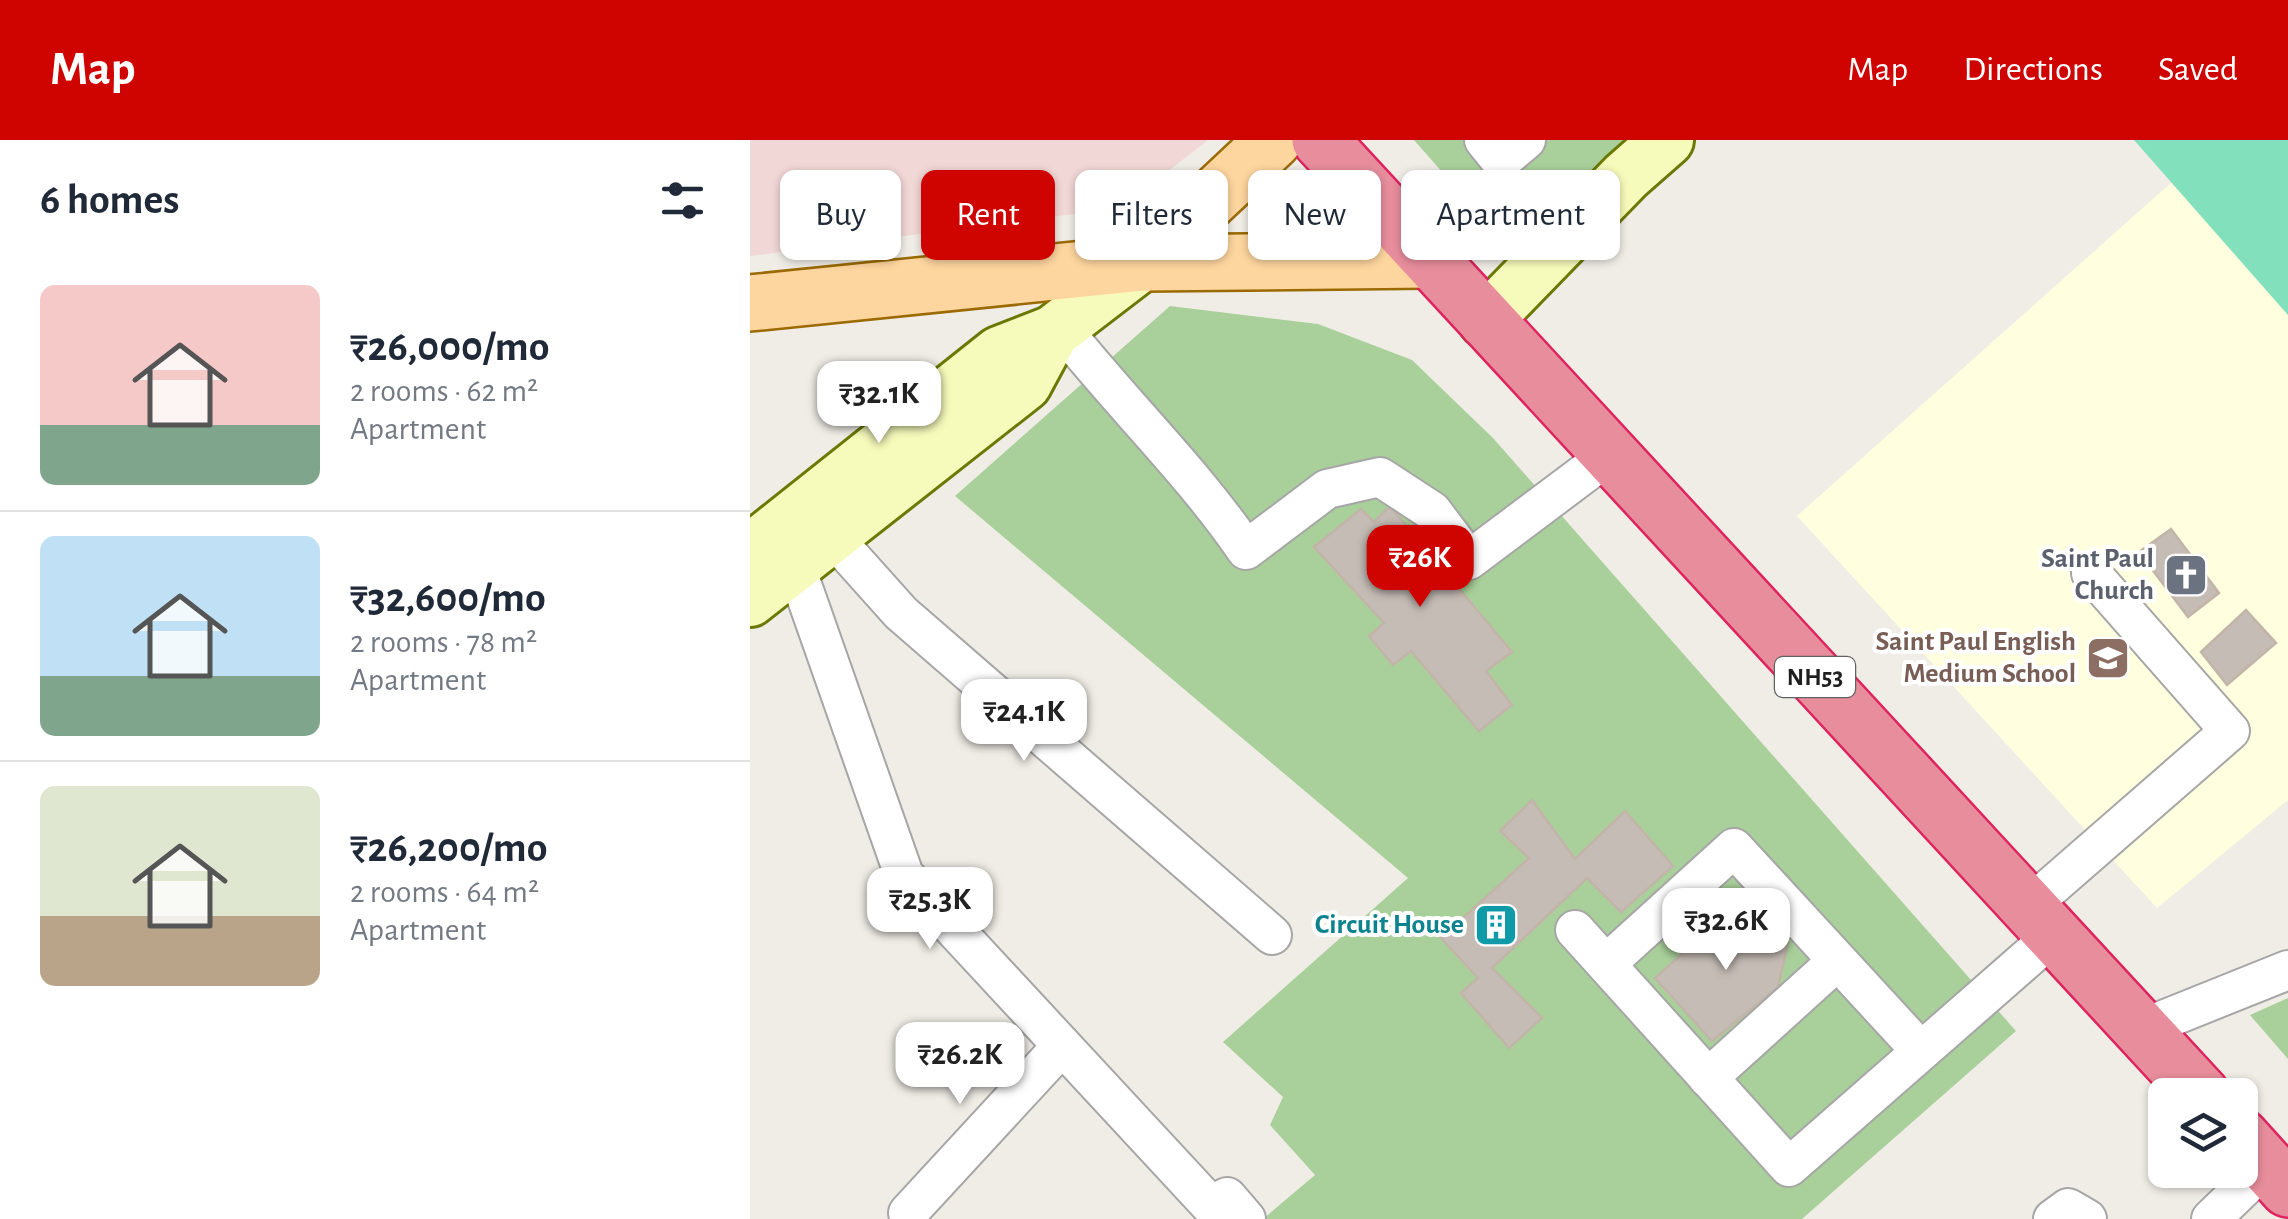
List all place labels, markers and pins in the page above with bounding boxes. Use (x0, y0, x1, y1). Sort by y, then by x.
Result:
pin: ₹32.1K (798, 361, 960, 446)
pin: ₹26K (1361, 525, 1479, 610)
place label: Saint Paul Church (2041, 545, 2154, 605)
church icon: Saint Paul Church (2163, 552, 2209, 598)
place label: Saint Paul English Medium School (1876, 628, 2076, 688)
school or university icon: Saint Paul English Medium School (2085, 635, 2131, 681)
pin: ₹24.1K (943, 679, 1105, 764)
pin: ₹25.3K (849, 867, 1011, 952)
pin: ₹32.6K (1645, 888, 1807, 973)
building icon: Circuit House (1473, 902, 1519, 948)
place label: Circuit House (1315, 911, 1464, 939)
pin: ₹26.2K (879, 1022, 1041, 1107)

